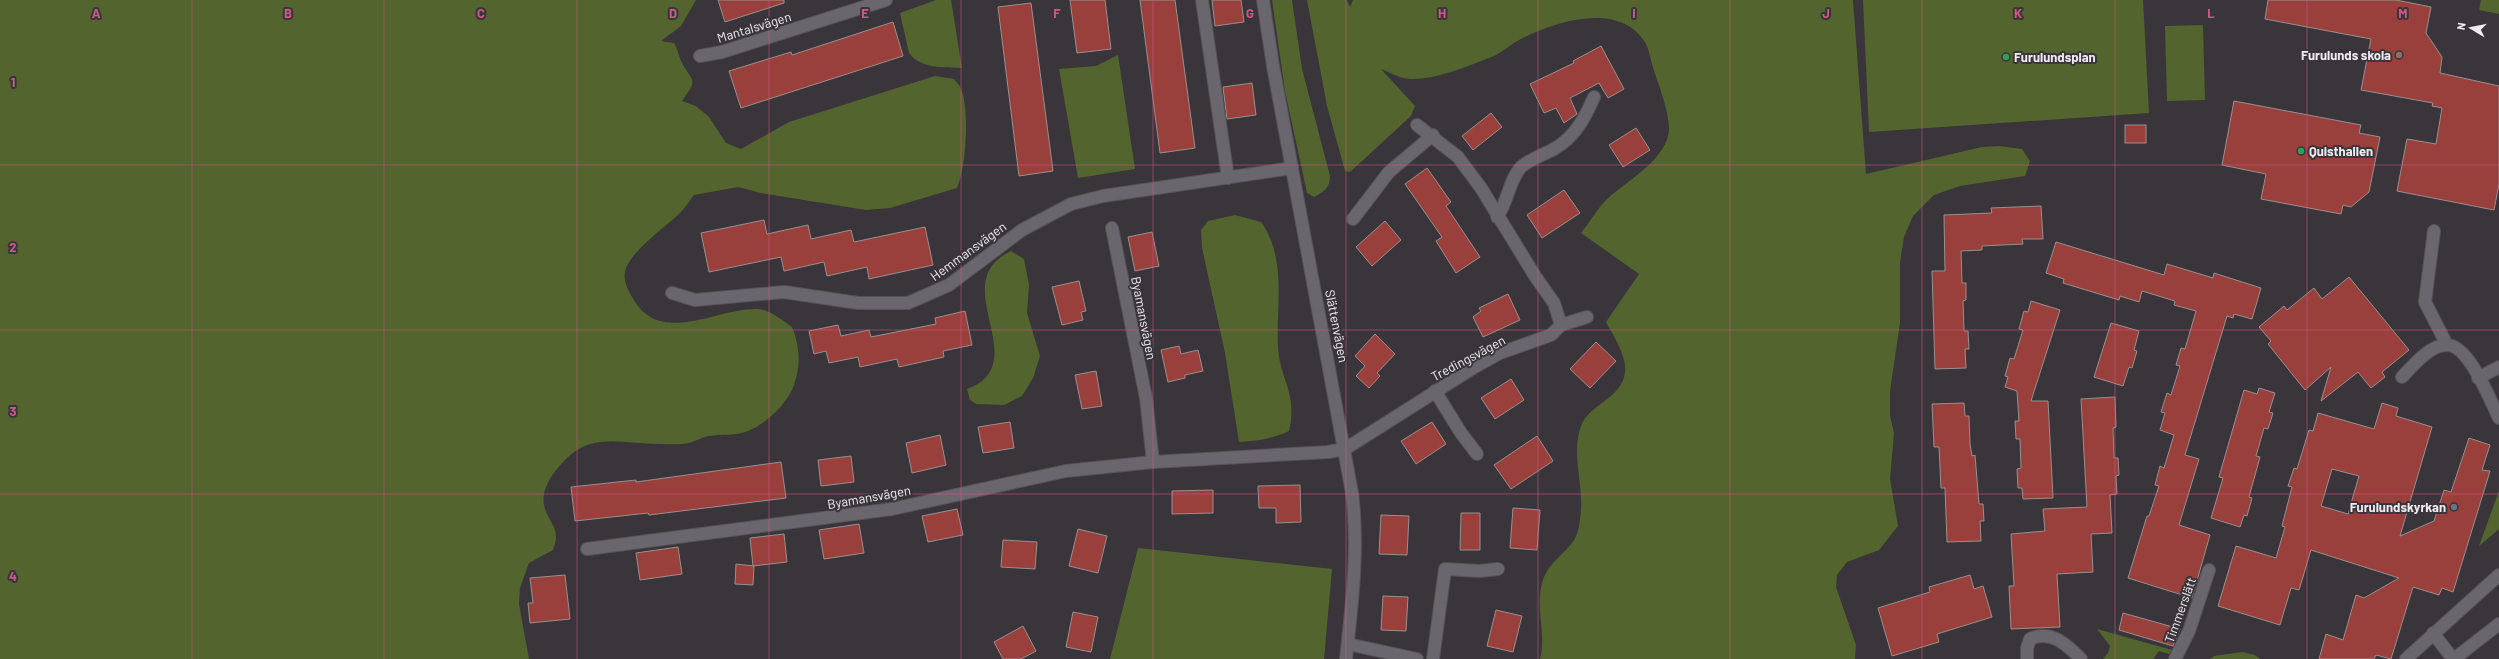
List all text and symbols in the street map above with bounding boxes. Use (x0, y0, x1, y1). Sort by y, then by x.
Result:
text: A (92, 5, 101, 21)
text: B (284, 5, 292, 21)
text: C (477, 5, 485, 21)
text: D (669, 5, 677, 21)
text: E (861, 5, 869, 21)
text: F (1053, 5, 1061, 21)
text: G (1246, 5, 1254, 21)
text: H (1438, 5, 1446, 21)
text: I (1632, 5, 1636, 21)
text: J (1822, 5, 1830, 21)
text: K (2014, 5, 2022, 21)
text: L (2207, 5, 2215, 21)
text: M (2398, 5, 2408, 21)
street label: Mantalsvägen (715, 8, 793, 46)
north arrow (2451, 8, 2491, 48)
text: N (2454, 21, 2468, 31)
place label: Furulunds skola (2301, 47, 2391, 63)
place label: Furulundsplan (2014, 49, 2096, 65)
marker: Furulunds skola (2394, 50, 2404, 60)
marker: Furulundsplan (2001, 52, 2011, 62)
text: 1 (11, 74, 15, 90)
place label: Quisthallen (2309, 143, 2373, 159)
marker: Quisthallen (2296, 146, 2306, 156)
street label: Hemmansvägen (927, 218, 1009, 284)
text: 2 (9, 239, 17, 255)
street label: Byamansvägen (1128, 275, 1160, 361)
street label: Slättenvägen (1322, 288, 1352, 364)
street label: Tredingsvägen (1428, 332, 1508, 384)
text: 3 (9, 403, 17, 419)
street label: Byamansvägen (826, 482, 912, 512)
place label: Furulundskyrkan (2350, 499, 2446, 515)
marker: Furulundskyrkan (2449, 502, 2459, 512)
text: 4 (9, 568, 17, 584)
street label: Timmerslätt (2161, 575, 2199, 645)

